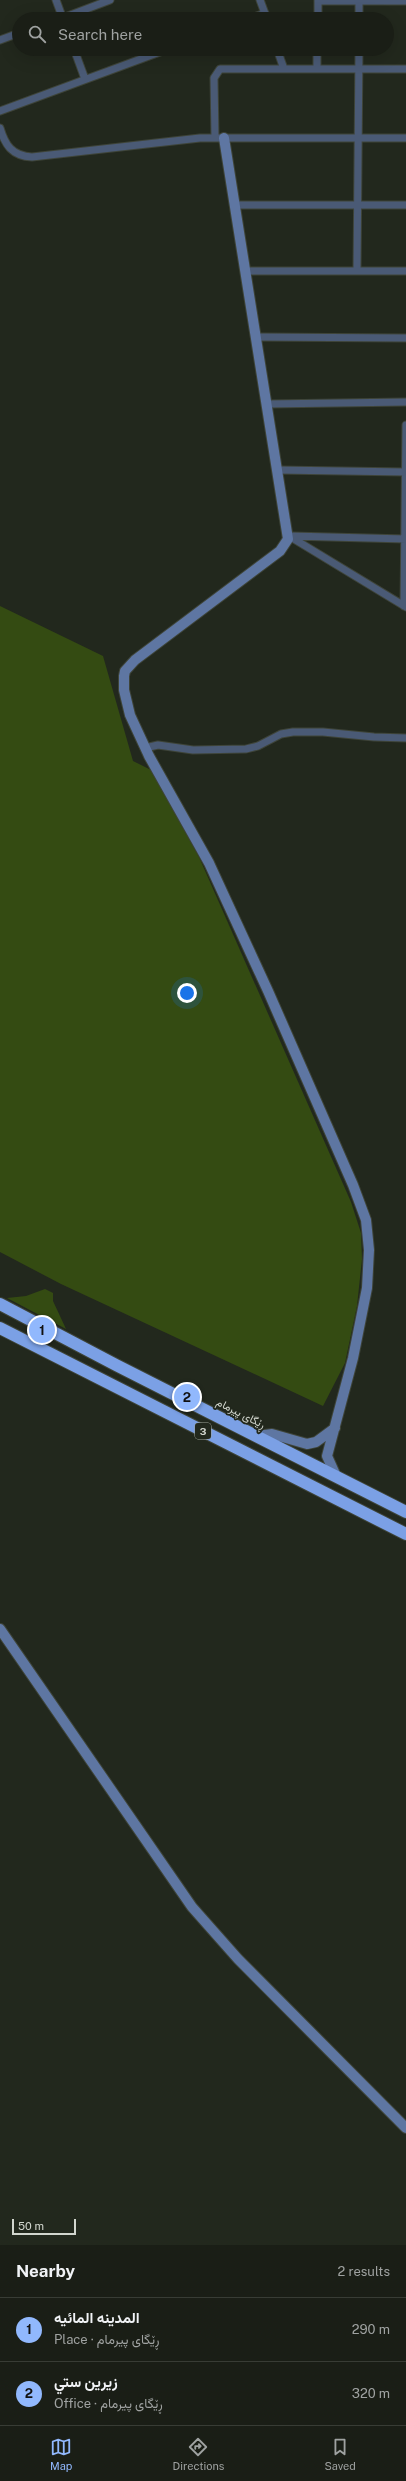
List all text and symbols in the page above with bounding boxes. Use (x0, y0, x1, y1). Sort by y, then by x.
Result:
search box (12, 12, 394, 56)
icon: search (26, 23, 48, 45)
text: Search here (58, 26, 142, 43)
your location (177, 983, 197, 1003)
pin: 1 (29, 1315, 55, 1345)
pin: 2 (174, 1382, 200, 1412)
street label: ڕێگای پیرمام (213, 1396, 268, 1433)
road number: 3 (195, 1423, 211, 1439)
scale bar (12, 2217, 76, 2236)
text: 50 m (18, 2220, 44, 2232)
text: Nearby (16, 2261, 75, 2281)
text: 2 results (338, 2264, 390, 2279)
text: المدينه المائيه (54, 2309, 140, 2326)
text: 1 (26, 2322, 32, 2337)
text: 290 m (352, 2322, 390, 2337)
text: Place · ڕێگای پیرمام (54, 2332, 159, 2347)
text: زيرين ستي (54, 2373, 118, 2390)
text: 2 (25, 2386, 33, 2401)
text: 320 m (352, 2386, 390, 2401)
text: Office · ڕێگای پیرمام (54, 2396, 163, 2411)
tab: Map (50, 2436, 72, 2472)
tab: Directions (173, 2436, 224, 2472)
tab: Saved (324, 2436, 356, 2472)

